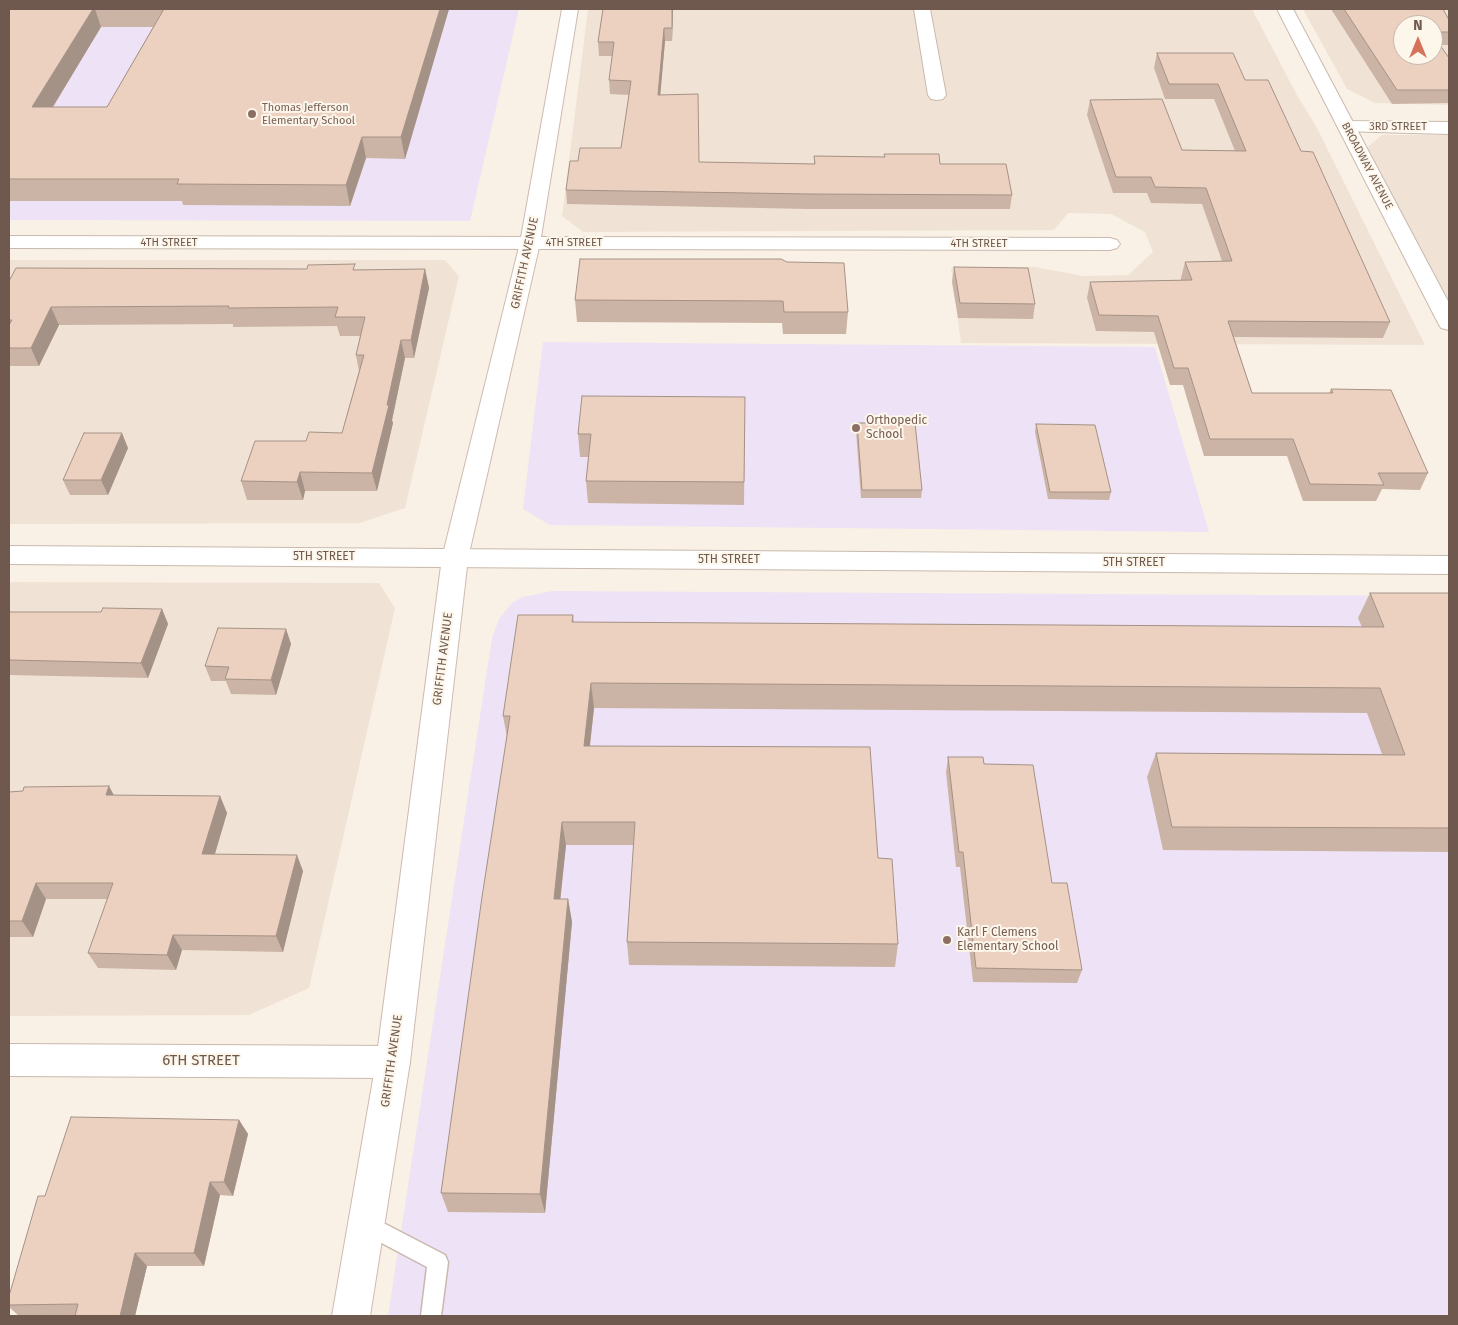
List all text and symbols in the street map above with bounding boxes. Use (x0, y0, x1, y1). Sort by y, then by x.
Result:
north arrow (1393, 15, 1443, 65)
text: N (1413, 17, 1423, 34)
place label: Thomas Jefferson Elementary School (262, 101, 355, 127)
marker: Thomas Jefferson Elementary School (246, 108, 258, 120)
street label: BROADWAY AVENUE (1338, 120, 1396, 212)
street label: 3RD STREET (1369, 120, 1427, 134)
street label: GRIFFITH AVENUE (508, 216, 542, 310)
street label: 4TH STREET (141, 236, 197, 250)
street label: 4TH STREET (546, 236, 602, 250)
street label: 4TH STREET (951, 237, 1007, 251)
place label: Orthopedic School (866, 414, 927, 442)
marker: Orthopedic School (850, 422, 862, 434)
street label: 5TH STREET (293, 550, 355, 564)
street label: 5TH STREET (698, 553, 760, 567)
street label: 5TH STREET (1103, 556, 1165, 570)
street label: GRIFFITH AVENUE (430, 612, 456, 706)
place label: Karl F Clemens Elementary School (957, 926, 1059, 954)
marker: Karl F Clemens Elementary School (941, 934, 953, 946)
street label: GRIFFITH AVENUE (378, 1014, 406, 1108)
street label: 6TH STREET (162, 1052, 240, 1070)

